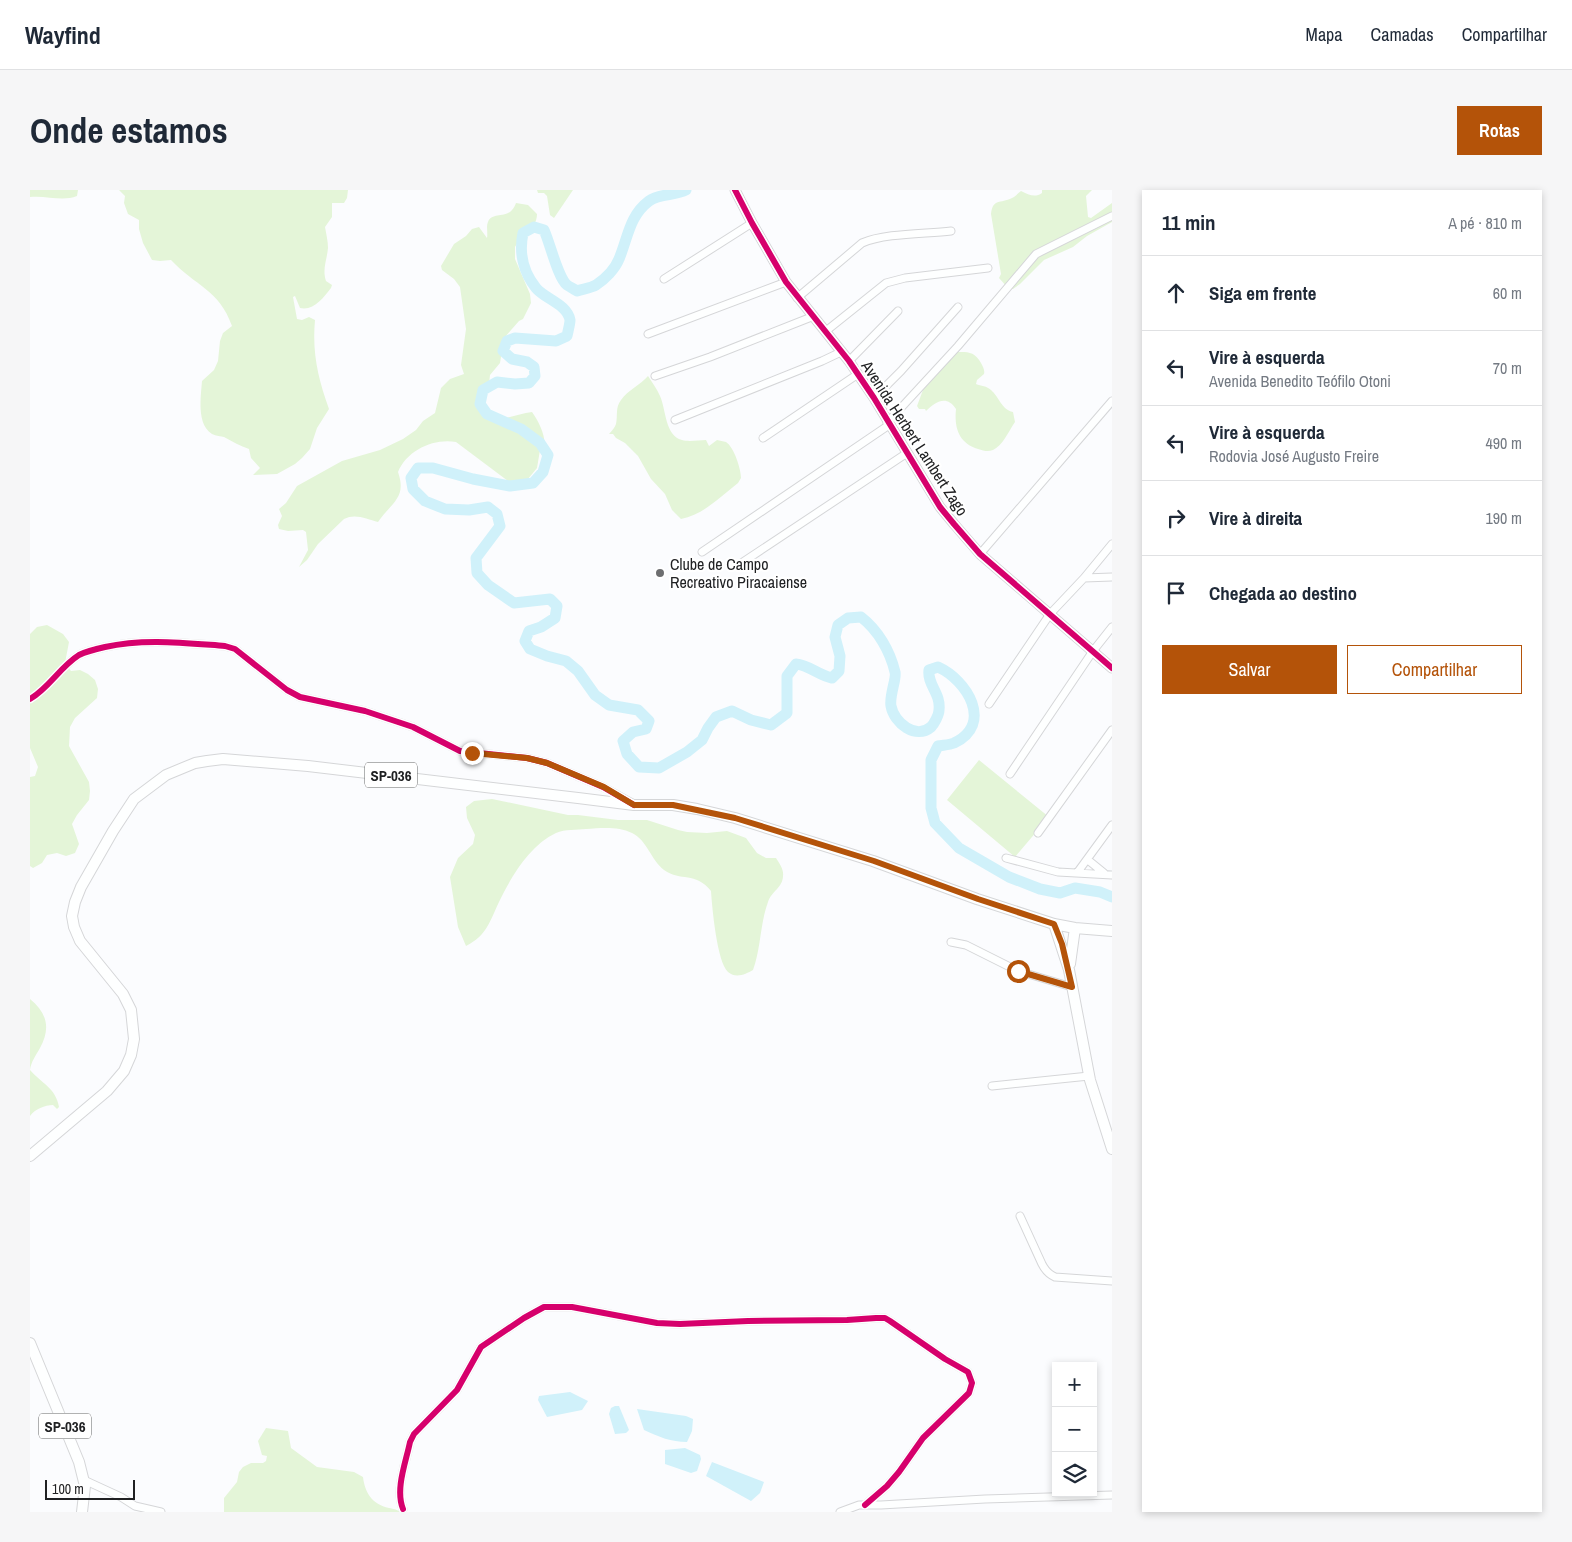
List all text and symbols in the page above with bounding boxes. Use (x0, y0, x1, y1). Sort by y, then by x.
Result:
text: Wayfind (25, 19, 101, 51)
text: Mapa (1306, 22, 1343, 47)
text: Camadas (1371, 22, 1434, 47)
text: Compartilhar (1462, 22, 1547, 47)
button: Rotas (1457, 106, 1542, 155)
text: Onde estamos (30, 107, 228, 154)
text: 11 min (1162, 208, 1216, 237)
text: A pé · 810 m (1448, 212, 1522, 234)
icon: ahead (1162, 279, 1190, 307)
text: Siga em frente (1209, 280, 1316, 306)
text: 60 m (1493, 282, 1522, 304)
text: Vire à esquerda (1209, 344, 1325, 370)
icon: left (1162, 354, 1190, 382)
street label: Avenida Herbert Lambert Zago (856, 355, 973, 520)
text: 70 m (1493, 357, 1522, 379)
text: Avenida Benedito Teófilo Otoni (1209, 370, 1391, 392)
text: Vire à esquerda (1209, 419, 1325, 445)
icon: left (1162, 429, 1190, 457)
text: 490 m (1486, 432, 1522, 454)
text: Rodovia José Augusto Freire (1209, 445, 1379, 467)
icon: right (1162, 504, 1190, 532)
text: Vire à direita (1209, 505, 1302, 531)
text: 190 m (1486, 507, 1522, 529)
place label: Clube de Campo Recreativo Piracaiense (670, 553, 807, 593)
marker: Clube de Campo Recreativo Piracaiense (654, 567, 666, 579)
icon: arrive (1162, 579, 1190, 607)
text: Chegada ao destino (1209, 580, 1357, 606)
button: Salvar (1162, 645, 1337, 694)
button: Compartilhar (1347, 645, 1522, 694)
route end (461, 742, 484, 765)
road number: SP-036 (365, 762, 417, 788)
route start (1007, 960, 1030, 983)
map controls (1052, 1362, 1097, 1497)
button: + (1052, 1362, 1097, 1407)
button: − (1052, 1407, 1097, 1452)
road number: SP-036 (39, 1414, 91, 1438)
button: layers (1052, 1452, 1097, 1497)
scale bar (45, 1477, 135, 1500)
text: 100 m (52, 1480, 84, 1498)

